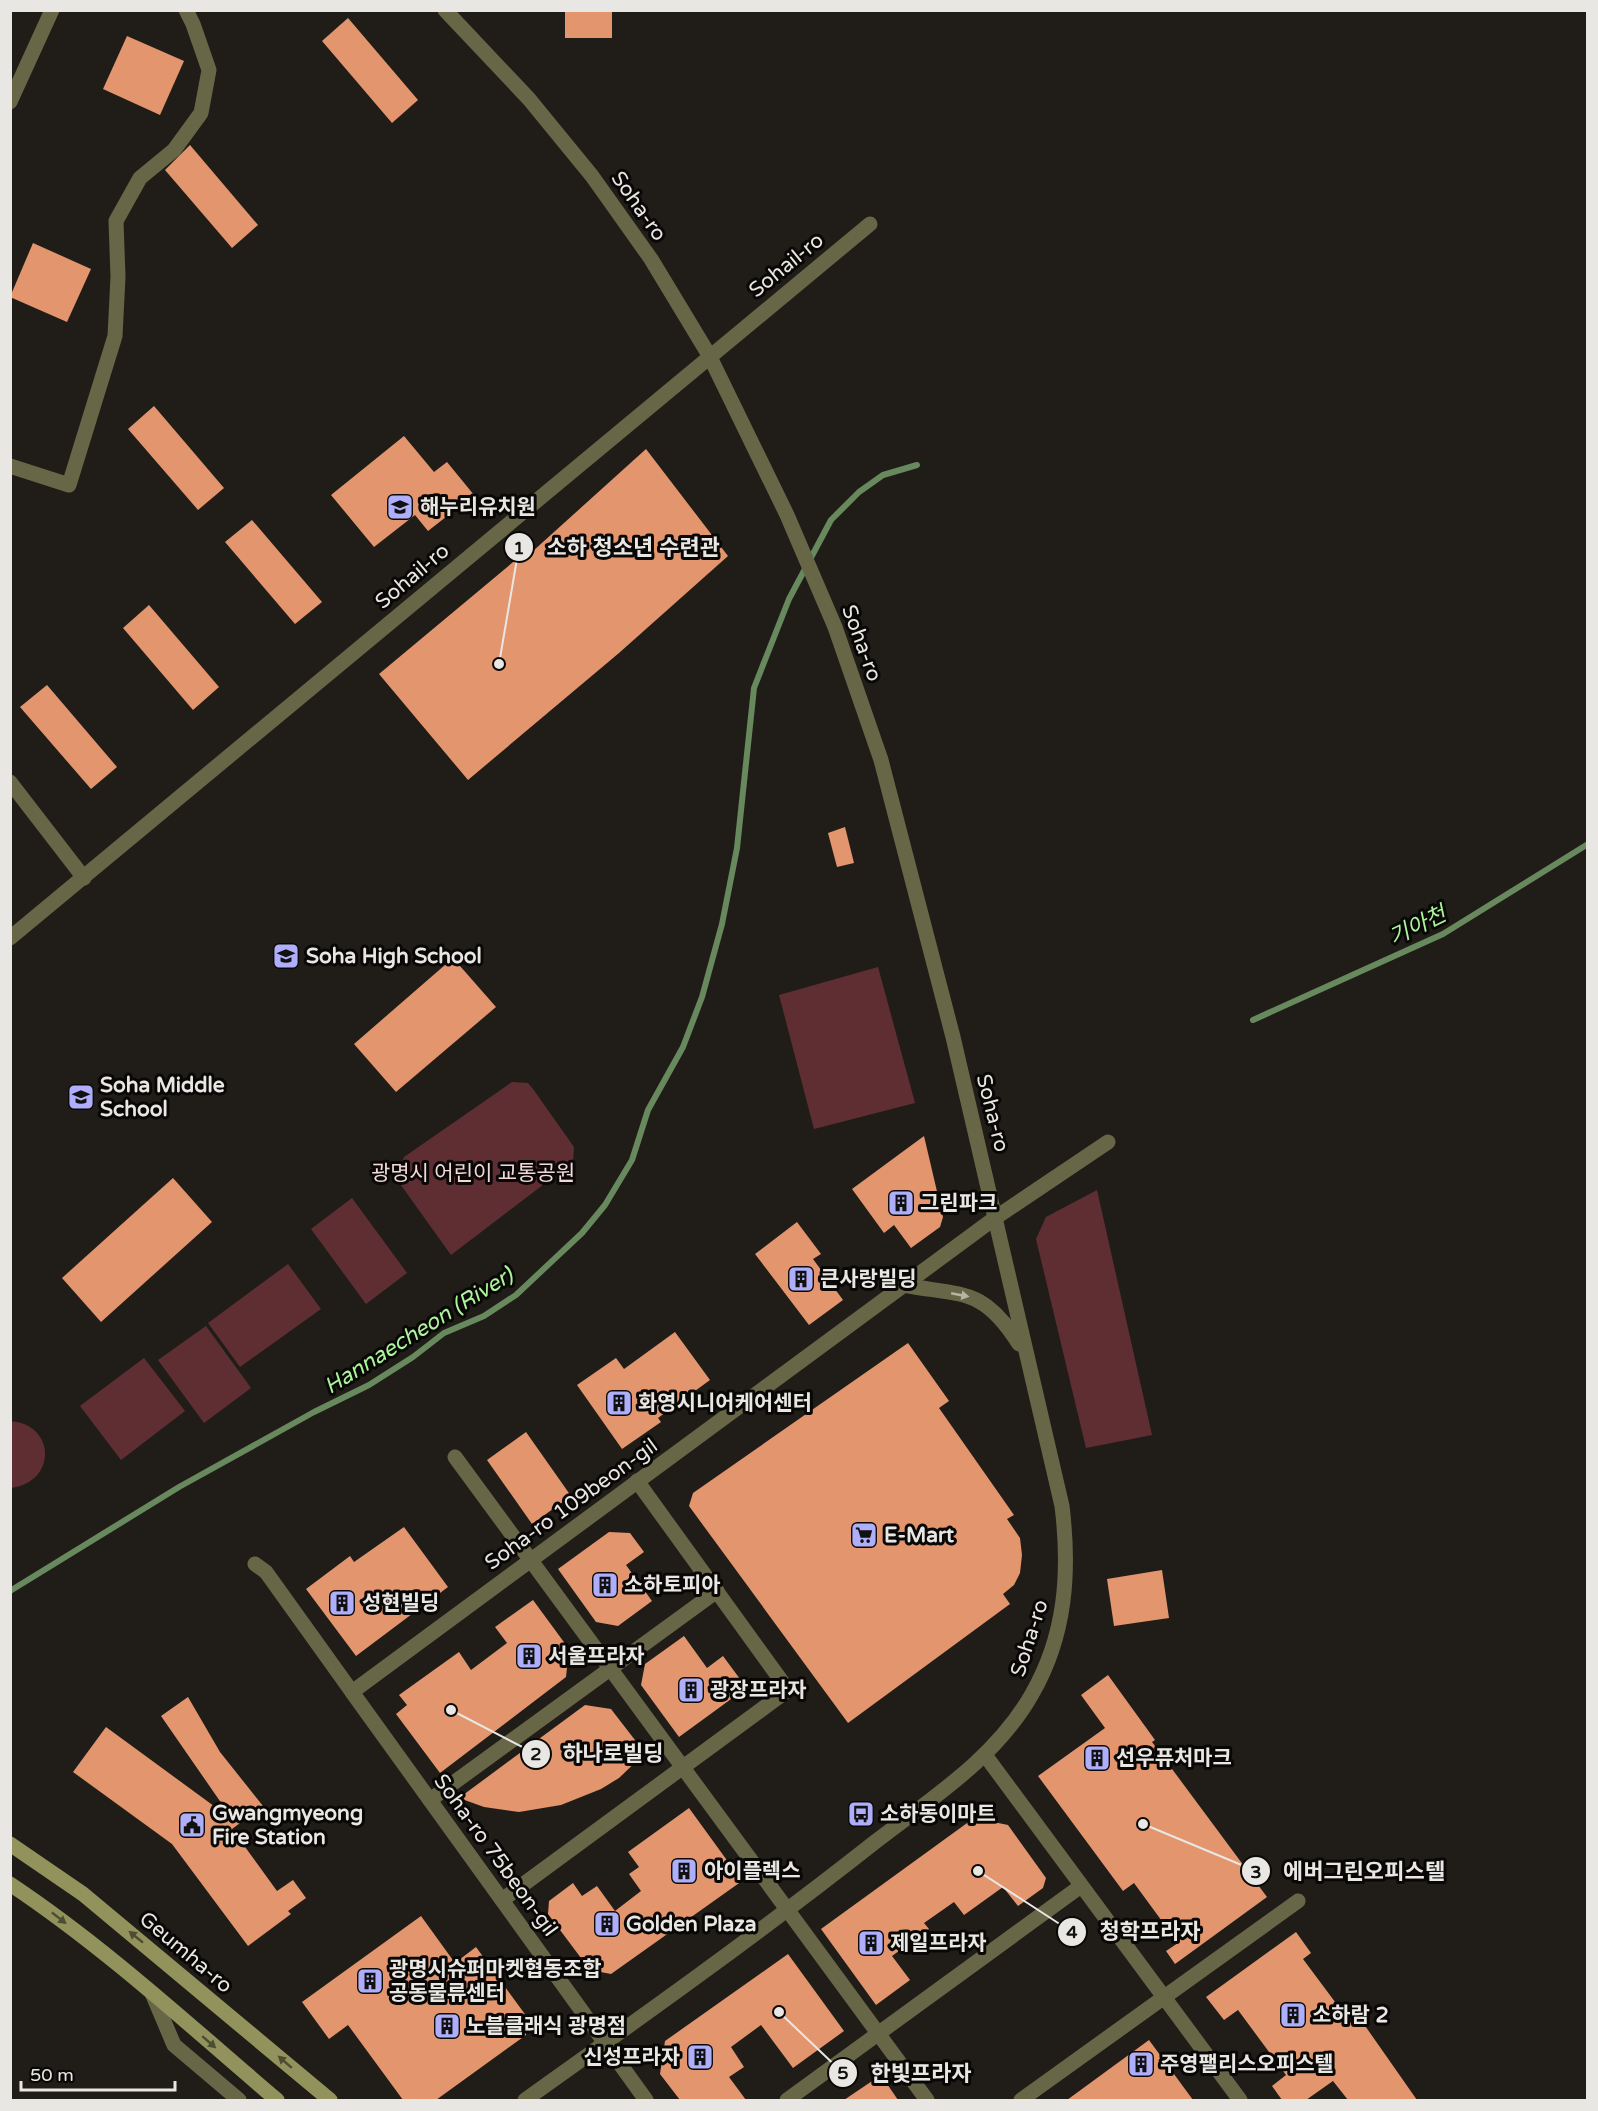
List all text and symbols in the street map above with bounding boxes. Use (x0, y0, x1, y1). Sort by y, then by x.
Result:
street label: Soha-ro (606, 167, 672, 246)
street label: Sohail-ro (744, 228, 829, 303)
school or university icon: 해누리유치원 (385, 492, 415, 522)
place label: 해누리유치원 (420, 495, 536, 520)
callout: 소하 청소년 수련관 (504, 527, 732, 567)
text: 소하 청소년 수련관 (546, 535, 720, 561)
text: 1 (513, 537, 525, 559)
street label: Sohail-ro (370, 538, 454, 614)
street label: Soha-ro (836, 602, 887, 685)
water label: 기아천 (1384, 900, 1453, 951)
school or university icon: Soha High School (271, 941, 301, 971)
place label: Soha High School (306, 944, 482, 969)
street label: Soha-ro (971, 1072, 1014, 1155)
place label: Soha Middle School (100, 1073, 225, 1122)
school or university icon: Soha Middle School (66, 1082, 96, 1112)
park label: 광명시 어린이 교통공원 (371, 1161, 575, 1186)
building icon: 그린파크 (886, 1188, 916, 1218)
place label: 그린파크 (920, 1191, 997, 1216)
water label: Hannaecheon (River) (319, 1261, 520, 1400)
building icon: 큰사랑빌딩 (786, 1264, 816, 1294)
place label: 큰사랑빌딩 (820, 1267, 917, 1292)
one-way arrow (951, 1291, 970, 1300)
building icon: 화영시니어케어센터 (604, 1388, 634, 1418)
place label: 화영시니어케어센터 (638, 1391, 812, 1416)
street label: Soha-ro 109beon-gil (480, 1433, 663, 1575)
supermarket icon: E-Mart (849, 1520, 879, 1550)
place label: E-Mart (884, 1523, 954, 1548)
building icon: 소하토피아 (590, 1570, 620, 1600)
place label: 소하토피아 (624, 1573, 721, 1598)
building icon: 성현빌딩 (327, 1588, 357, 1618)
place label: 성현빌딩 (362, 1591, 439, 1616)
street label: Soha-ro (1005, 1597, 1054, 1680)
building icon: 서울프라자 (514, 1641, 544, 1671)
place label: 서울프라자 (548, 1644, 645, 1669)
building icon: 광장프라자 (676, 1675, 706, 1705)
place label: 광장프라자 (710, 1678, 807, 1703)
callout: 하나로빌딩 (521, 1734, 676, 1774)
text: 하나로빌딩 (562, 1741, 664, 1767)
text: 2 (530, 1743, 542, 1765)
building icon: 선우퓨처마크 (1082, 1743, 1112, 1773)
place label: 선우퓨처마크 (1116, 1746, 1232, 1771)
street label: Soha-ro 75beon-gil (428, 1769, 563, 1941)
bus stop icon: 소하동이마트 (846, 1799, 876, 1829)
place label: Gwangmyeong Fire Station (212, 1801, 363, 1850)
place label: 소하동이마트 (880, 1802, 996, 1827)
public building icon: Gwangmyeong Fire Station (177, 1810, 207, 1840)
callout: 에버그린오피스텔 (1241, 1851, 1457, 1891)
building icon: 아이플렉스 (669, 1856, 699, 1886)
place label: 아이플렉스 (704, 1859, 801, 1884)
text: 에버그린오피스텔 (1283, 1859, 1445, 1885)
text: 3 (1250, 1861, 1262, 1883)
street label: Geumha-ro (134, 1906, 237, 1998)
building icon: Golden Plaza (592, 1909, 622, 1939)
one-way arrow (51, 1911, 66, 1923)
place label: Golden Plaza (626, 1912, 757, 1937)
callout: 청학프라자 (1057, 1912, 1212, 1952)
text: 청학프라자 (1099, 1919, 1201, 1945)
text: 4 (1066, 1921, 1078, 1943)
building icon: 제일프라자 (856, 1928, 886, 1958)
one-way arrow (128, 1931, 144, 1944)
place label: 제일프라자 (890, 1931, 987, 1956)
place label: 광명시슈퍼마켓협동조합 공동물류센터 (389, 1957, 602, 2006)
building icon: 광명시슈퍼마켓협동조합 공동물류센터 (355, 1966, 385, 1996)
building icon: 소하람 2 (1278, 2000, 1308, 2030)
place label: 소하람 2 (1312, 2003, 1389, 2028)
building icon: 노블클래식 광명점 (432, 2011, 462, 2041)
place label: 노블클래식 광명점 (466, 2014, 626, 2039)
one-way arrow (201, 2035, 216, 2048)
building icon: 신성프라자 (685, 2042, 715, 2072)
place label: 신성프라자 (583, 2045, 680, 2070)
building icon: 주영팰리스오피스텔 (1126, 2049, 1156, 2079)
place label: 주영팰리스오피스텔 (1160, 2052, 1334, 2077)
callout: 한빛프라자 (828, 2053, 983, 2093)
scale bar (21, 2054, 176, 2092)
one-way arrow (277, 2056, 293, 2069)
text: 한빛프라자 (870, 2061, 972, 2087)
text: 5 (837, 2062, 849, 2084)
text: 50 m (30, 2064, 74, 2086)

